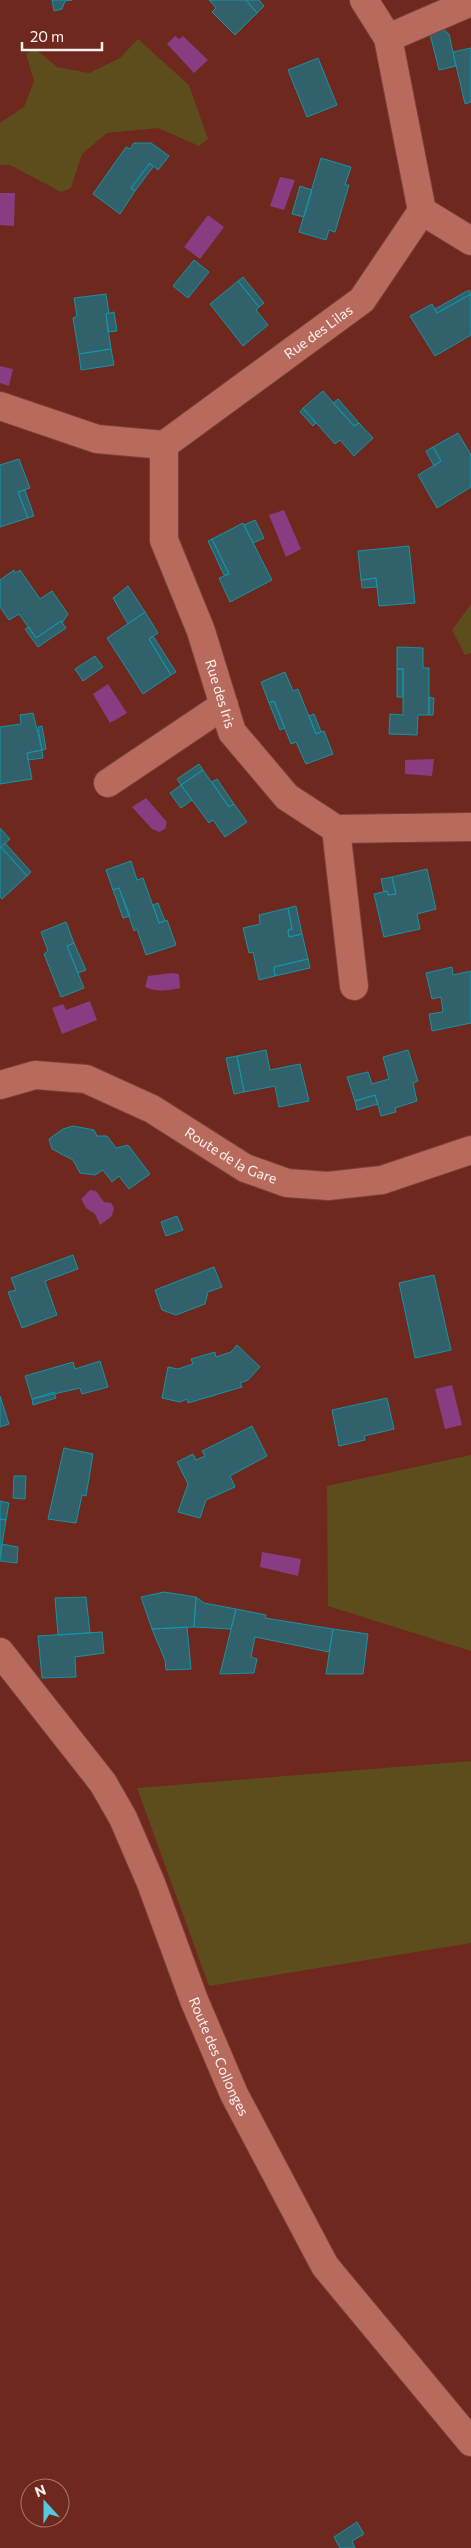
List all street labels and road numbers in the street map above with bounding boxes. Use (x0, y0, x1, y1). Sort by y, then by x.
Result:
street label: Rue des Lilas (280, 301, 356, 362)
street label: Rue des Iris (202, 657, 239, 730)
street label: Route de la Gare (182, 1123, 279, 1187)
street label: Route des Collonges (186, 1994, 253, 2119)

